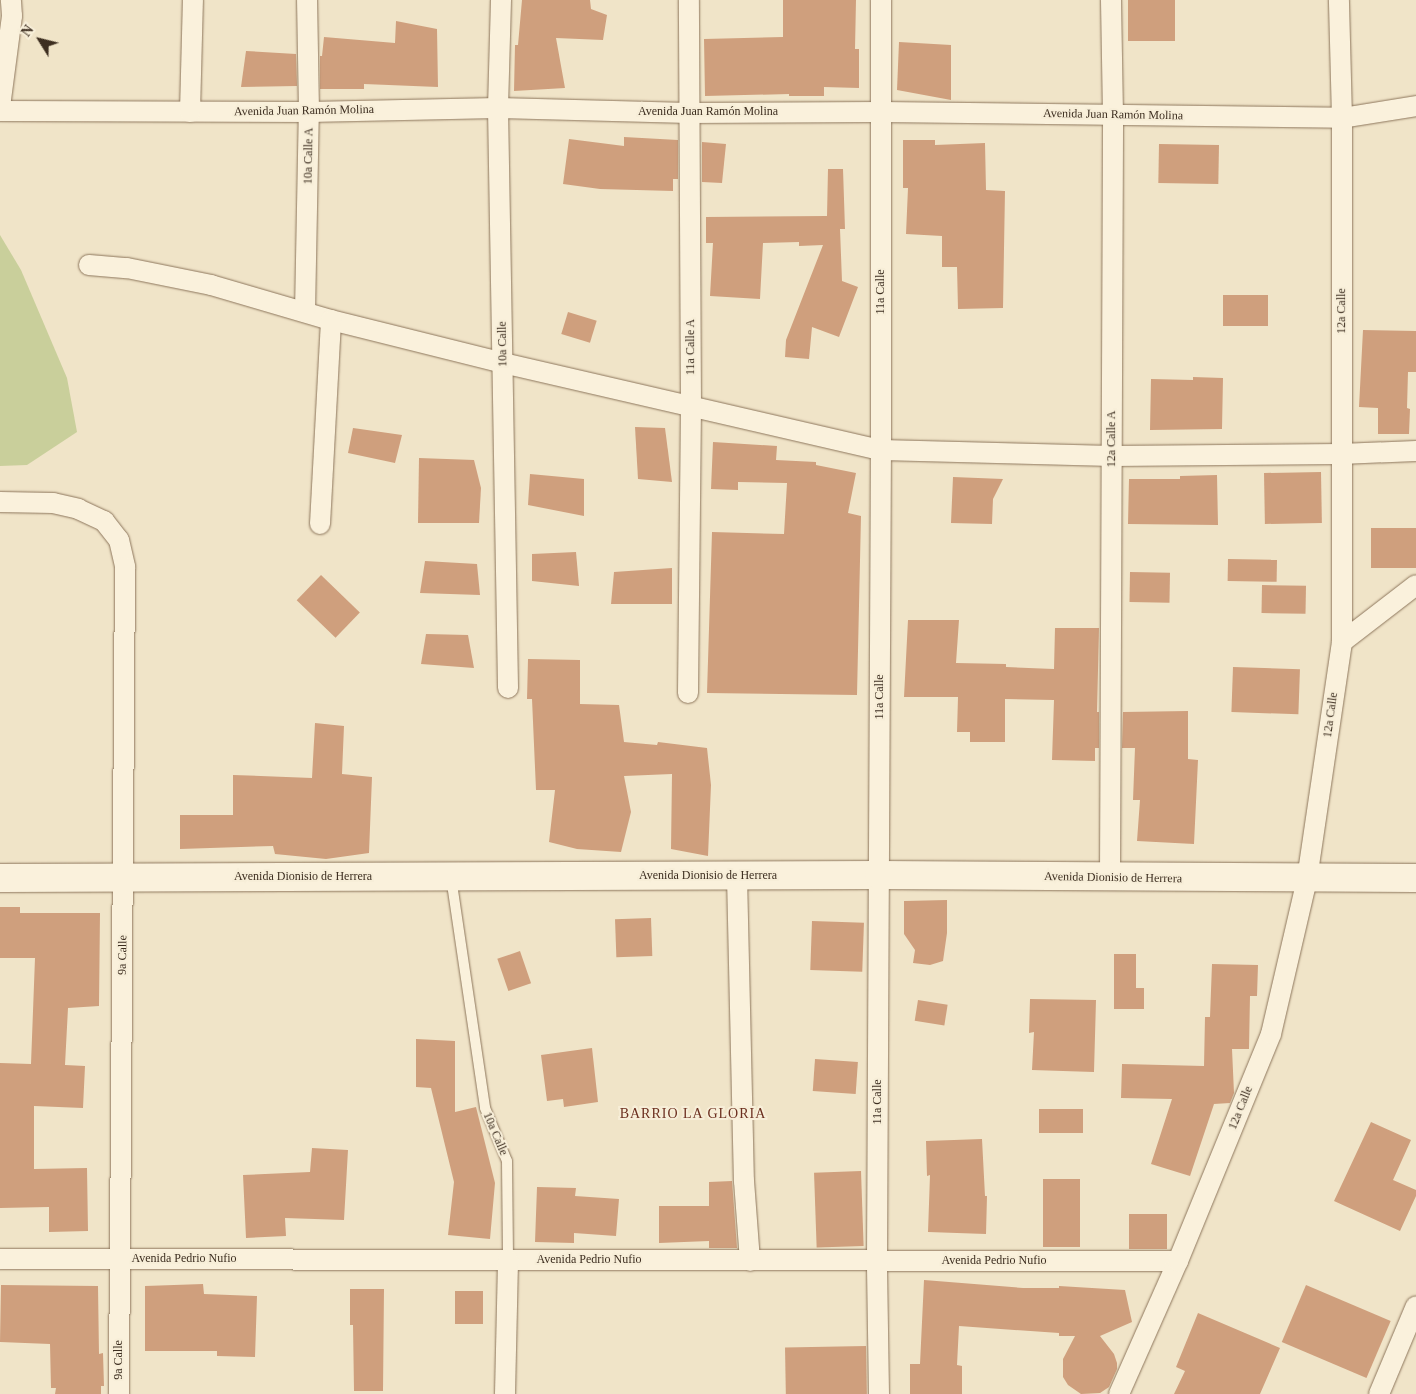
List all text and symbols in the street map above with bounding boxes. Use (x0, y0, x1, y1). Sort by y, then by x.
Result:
north arrow (15, 15, 65, 65)
text: N (18, 22, 37, 39)
street label: Avenida Juan Ramón Molina (234, 103, 374, 119)
street label: Avenida Juan Ramón Molina (638, 105, 778, 119)
street label: Avenida Juan Ramón Molina (1043, 107, 1183, 123)
street label: 10a Calle A (301, 127, 317, 185)
street label: 11a Calle (874, 269, 888, 315)
street label: 12a Calle (1335, 288, 1349, 334)
street label: 11a Calle A (684, 319, 698, 375)
street label: 10a Calle (495, 321, 511, 367)
street label: 12a Calle A (1105, 410, 1119, 468)
street label: 11a Calle (873, 674, 887, 720)
street label: 12a Calle (1321, 691, 1341, 739)
street label: Avenida Dionisio de Herrera (639, 869, 777, 883)
street label: Avenida Dionisio de Herrera (234, 870, 372, 884)
street label: Avenida Dionisio de Herrera (1044, 870, 1182, 886)
street label: 9a Calle (115, 935, 131, 975)
street label: 11a Calle (871, 1079, 885, 1125)
street label: 12a Calle (1226, 1084, 1256, 1132)
district label: BARRIO LA GLORIA (617, 1106, 769, 1122)
street label: 10a Calle (479, 1110, 511, 1158)
street label: Avenida Pedrio Nufio (131, 1252, 237, 1266)
street label: Avenida Pedrio Nufio (536, 1253, 642, 1267)
street label: Avenida Pedrio Nufio (941, 1254, 1047, 1268)
street label: 9a Calle (112, 1340, 126, 1380)

